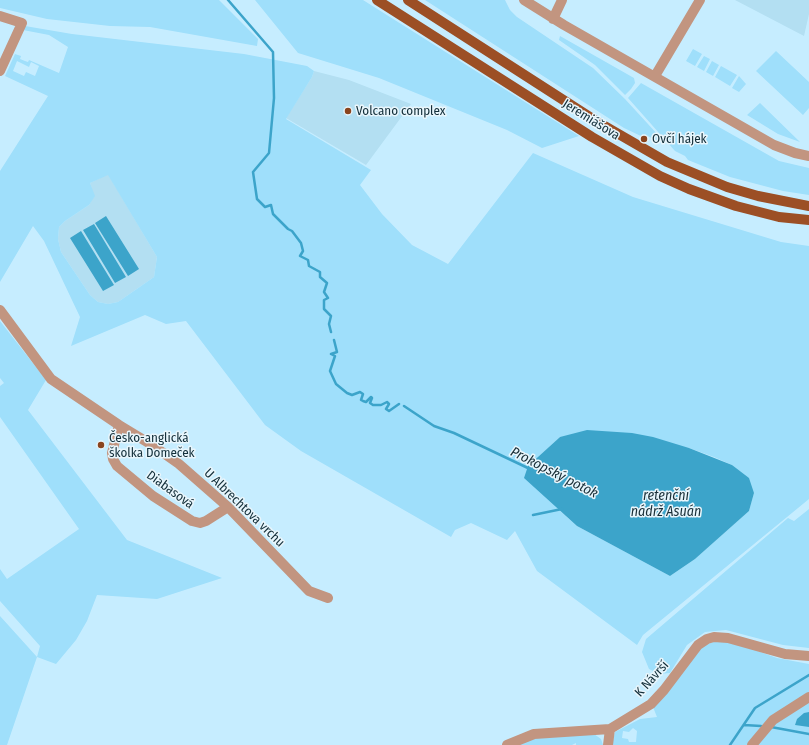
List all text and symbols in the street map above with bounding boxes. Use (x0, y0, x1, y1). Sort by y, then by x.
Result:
street label: Jeremiášova (560, 96, 622, 144)
place label: Volcano complex (356, 103, 445, 119)
marker: Volcano complex (343, 106, 353, 116)
place label: Ovčí hájek (652, 131, 707, 147)
marker: Ovčí hájek (639, 134, 649, 144)
place label: Česko-anglická školka Domeček (109, 430, 195, 461)
marker: Česko-anglická školka Domeček (96, 440, 106, 450)
water label: Prokopský potok (507, 444, 601, 502)
street label: U Albrechtova vrchu (200, 466, 288, 550)
street label: Diabasová (143, 468, 197, 512)
water label: retenční nádrž Asuán (631, 488, 701, 520)
street label: K Návrší (632, 658, 672, 700)

